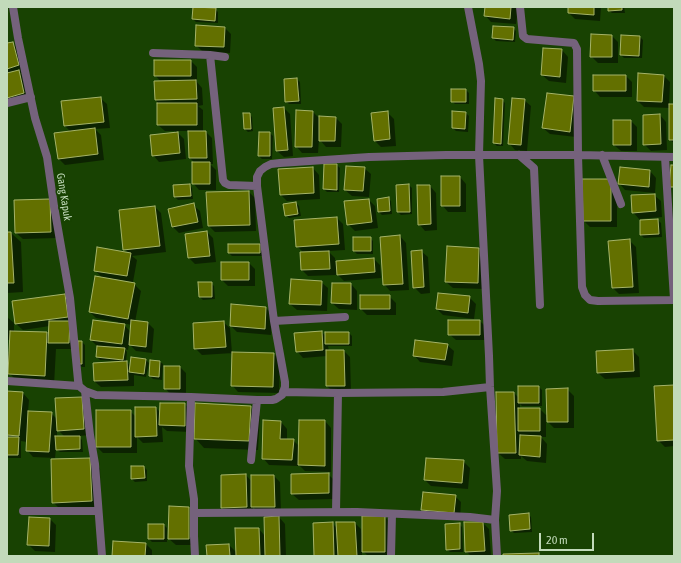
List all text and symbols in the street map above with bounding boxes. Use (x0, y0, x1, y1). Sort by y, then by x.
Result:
street label: Gang Kapuk (54, 172, 74, 222)
scale bar (541, 525, 596, 551)
text: 20 m (546, 533, 568, 547)

